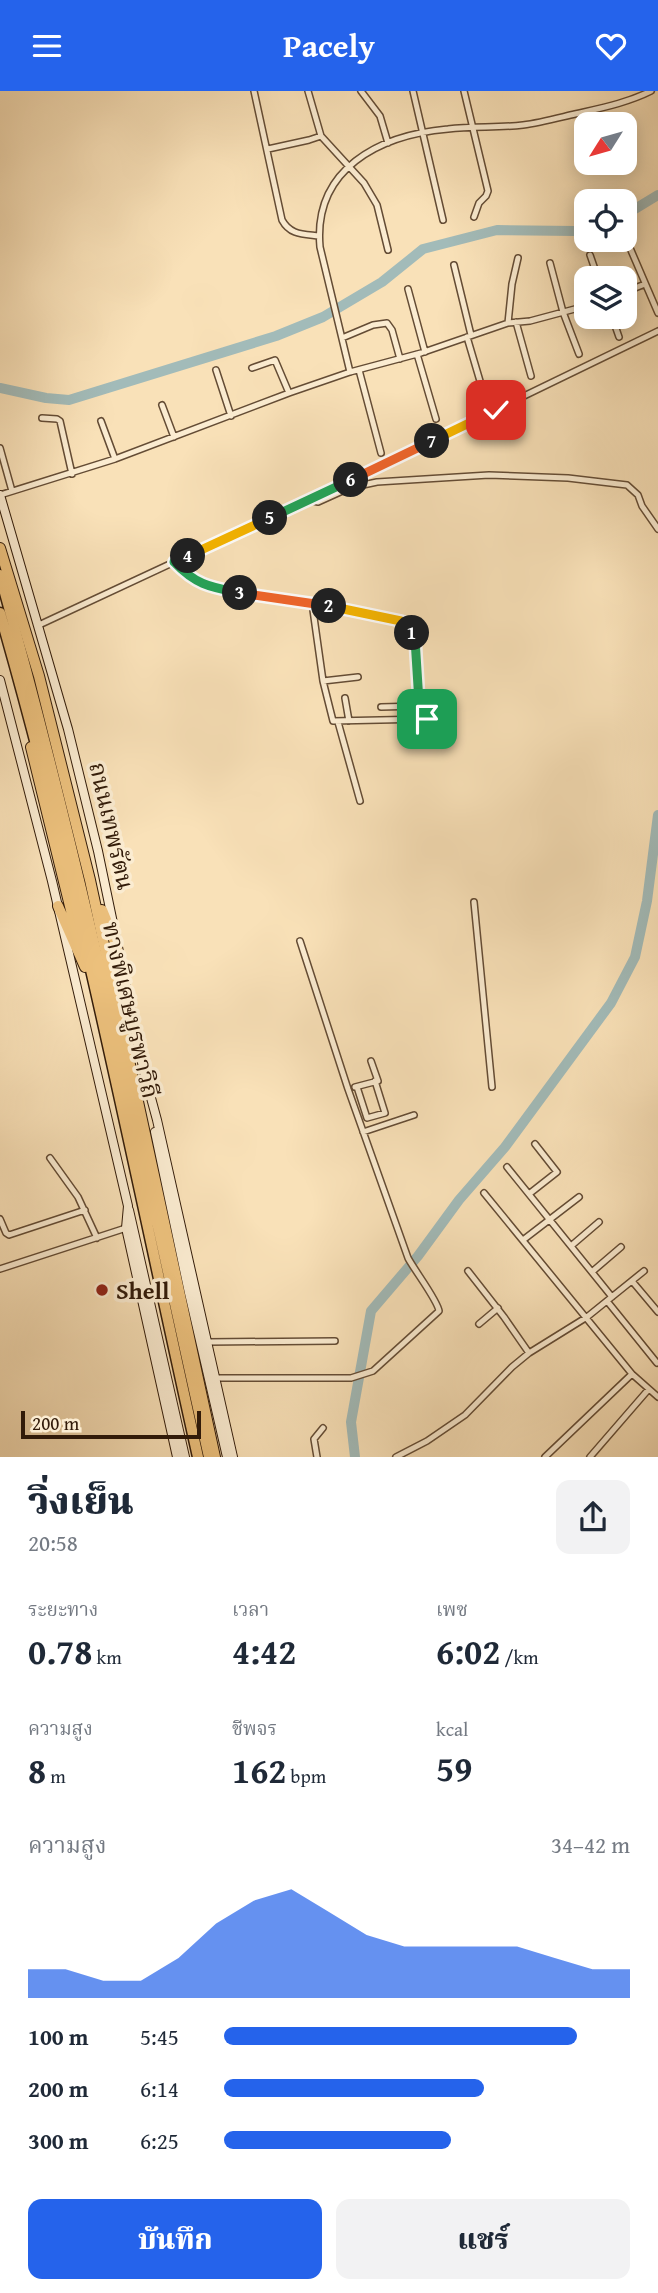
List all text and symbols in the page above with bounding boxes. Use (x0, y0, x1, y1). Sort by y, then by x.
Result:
text: Pacely (283, 22, 375, 69)
icon: menu (28, 27, 66, 65)
icon: heart (592, 27, 630, 65)
north arrow (574, 112, 637, 175)
map controls (574, 112, 637, 329)
button: locate (574, 189, 637, 252)
button: layers (574, 266, 637, 329)
pin (466, 380, 526, 440)
icon: check (477, 391, 515, 429)
pin: 7 (414, 423, 450, 459)
text: 7 (427, 426, 436, 454)
pin: 6 (334, 463, 368, 497)
text: 6 (346, 465, 355, 493)
pin: 5 (252, 501, 288, 535)
text: 5 (265, 503, 274, 531)
pin: 4 (170, 539, 206, 573)
text: 4 (183, 541, 192, 569)
pin: 3 (222, 575, 258, 611)
text: 3 (235, 578, 244, 606)
pin: 2 (312, 589, 346, 623)
text: 2 (324, 591, 333, 619)
pin: 1 (394, 615, 430, 651)
text: 1 (407, 618, 416, 646)
pin (397, 689, 457, 749)
icon: arrive (408, 700, 446, 738)
street label: ถนนเทพรัตน (80, 758, 144, 894)
street label: ทางพิเศษบูรพาวิถี (94, 918, 168, 1102)
place label: Shell (116, 1273, 170, 1308)
marker: Shell (94, 1282, 110, 1298)
scale bar (21, 1407, 201, 1439)
text: 200 m (32, 1409, 79, 1437)
text: วิ่งเย็น (28, 1472, 134, 1528)
button: share (556, 1480, 630, 1554)
text: 20:58 (28, 1526, 78, 1559)
text: ระยะทาง (28, 1595, 98, 1623)
text: เวลา (232, 1595, 269, 1623)
text: เพซ (436, 1595, 468, 1623)
text: 0.78 (28, 1626, 92, 1677)
text: 4:42 (232, 1626, 296, 1677)
text: 6:02 (436, 1626, 500, 1677)
text: km (92, 1643, 122, 1671)
text: /km (500, 1643, 539, 1671)
text: ความสูง (28, 1714, 93, 1742)
text: ชีพจร (232, 1714, 277, 1742)
text: kcal (436, 1715, 468, 1743)
text: 59 (436, 1743, 472, 1794)
text: 8 (28, 1745, 46, 1796)
text: 162 (232, 1745, 286, 1796)
text: m (46, 1762, 66, 1790)
text: bpm (286, 1762, 326, 1790)
text: ความสูง (28, 1828, 106, 1861)
text: 34–42 m (551, 1828, 630, 1861)
text: 100 m (28, 2020, 89, 2053)
text: 5:45 (140, 2020, 179, 2053)
text: 200 m (28, 2072, 89, 2105)
text: 6:14 (140, 2072, 179, 2105)
text: 300 m (28, 2124, 89, 2157)
text: 6:25 (140, 2124, 179, 2157)
button: บันทึก (28, 2199, 322, 2279)
button: แชร์ (336, 2199, 630, 2279)

